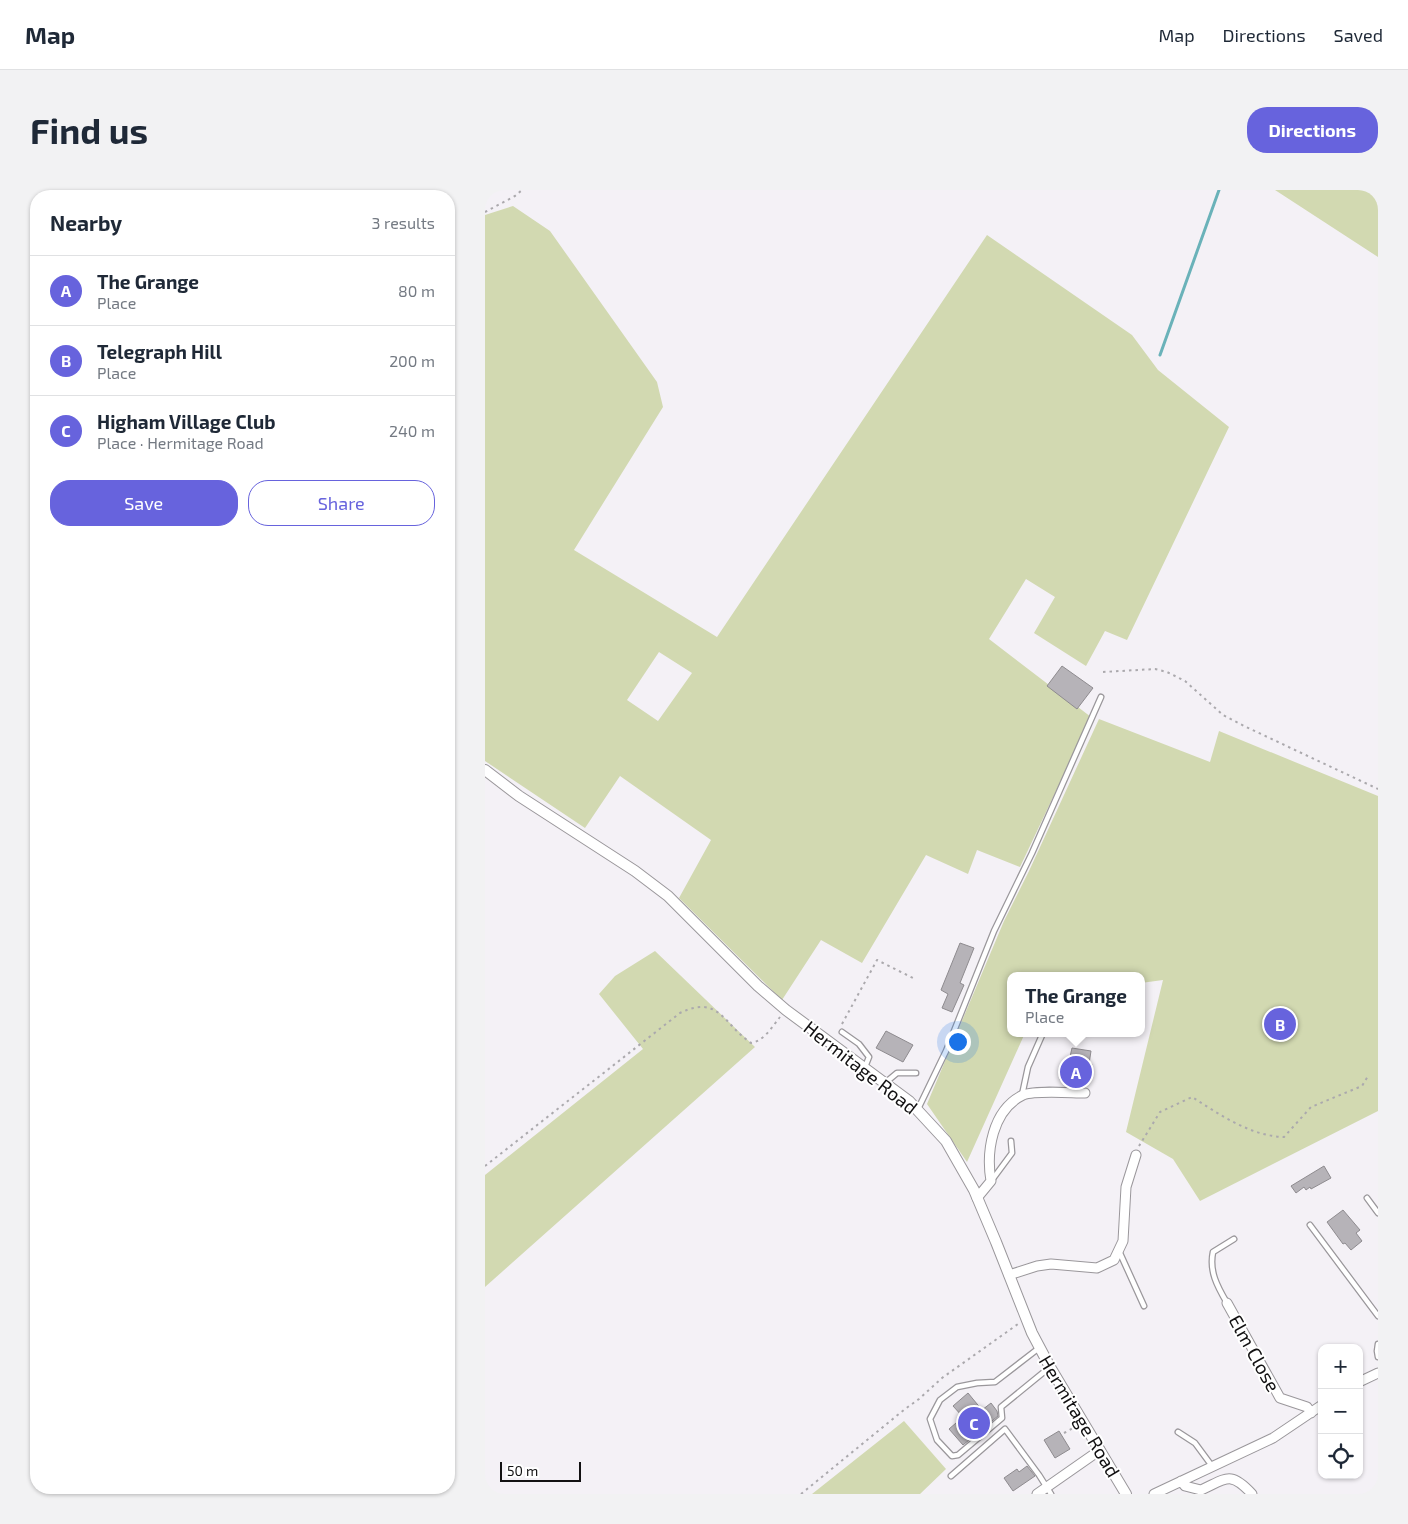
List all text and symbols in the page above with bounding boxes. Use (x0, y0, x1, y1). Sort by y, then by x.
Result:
text: Map (25, 20, 75, 49)
text: Map (1158, 24, 1195, 46)
text: Directions (1223, 24, 1306, 46)
text: Saved (1334, 24, 1383, 46)
button: Directions (1247, 107, 1378, 153)
text: Find us (30, 109, 148, 151)
text: Nearby (50, 210, 122, 235)
text: 3 results (372, 213, 435, 232)
text: The Grange (97, 270, 199, 293)
text: A (61, 281, 71, 300)
text: 80 m (398, 281, 435, 300)
text: Place (97, 293, 136, 312)
text: Telegraph Hill (97, 340, 222, 363)
text: B (61, 351, 71, 370)
text: 200 m (389, 351, 435, 370)
text: Place (97, 363, 136, 382)
text: Higham Village Club (97, 410, 275, 433)
text: C (61, 421, 71, 440)
text: 240 m (389, 421, 435, 440)
text: Place · Hermitage Road (97, 433, 264, 452)
button: Save (50, 480, 238, 526)
button: Share (248, 480, 435, 526)
popup (1007, 972, 1145, 1037)
text: The Grange (1025, 984, 1127, 1007)
pin: B (1264, 1005, 1296, 1043)
text: Place (1025, 1007, 1064, 1026)
street label: Hermitage Road (799, 1015, 923, 1119)
your location (945, 1029, 971, 1055)
pin: A (1060, 1053, 1092, 1091)
street label: Elm Close (1225, 1311, 1285, 1395)
map controls (1318, 1344, 1363, 1479)
button: + (1318, 1344, 1363, 1389)
street label: Hermitage Road (1035, 1351, 1125, 1481)
button: − (1318, 1389, 1363, 1434)
pin: C (958, 1404, 990, 1442)
button: locate (1318, 1434, 1363, 1479)
scale bar (500, 1459, 581, 1482)
text: 50 m (507, 1462, 538, 1479)

